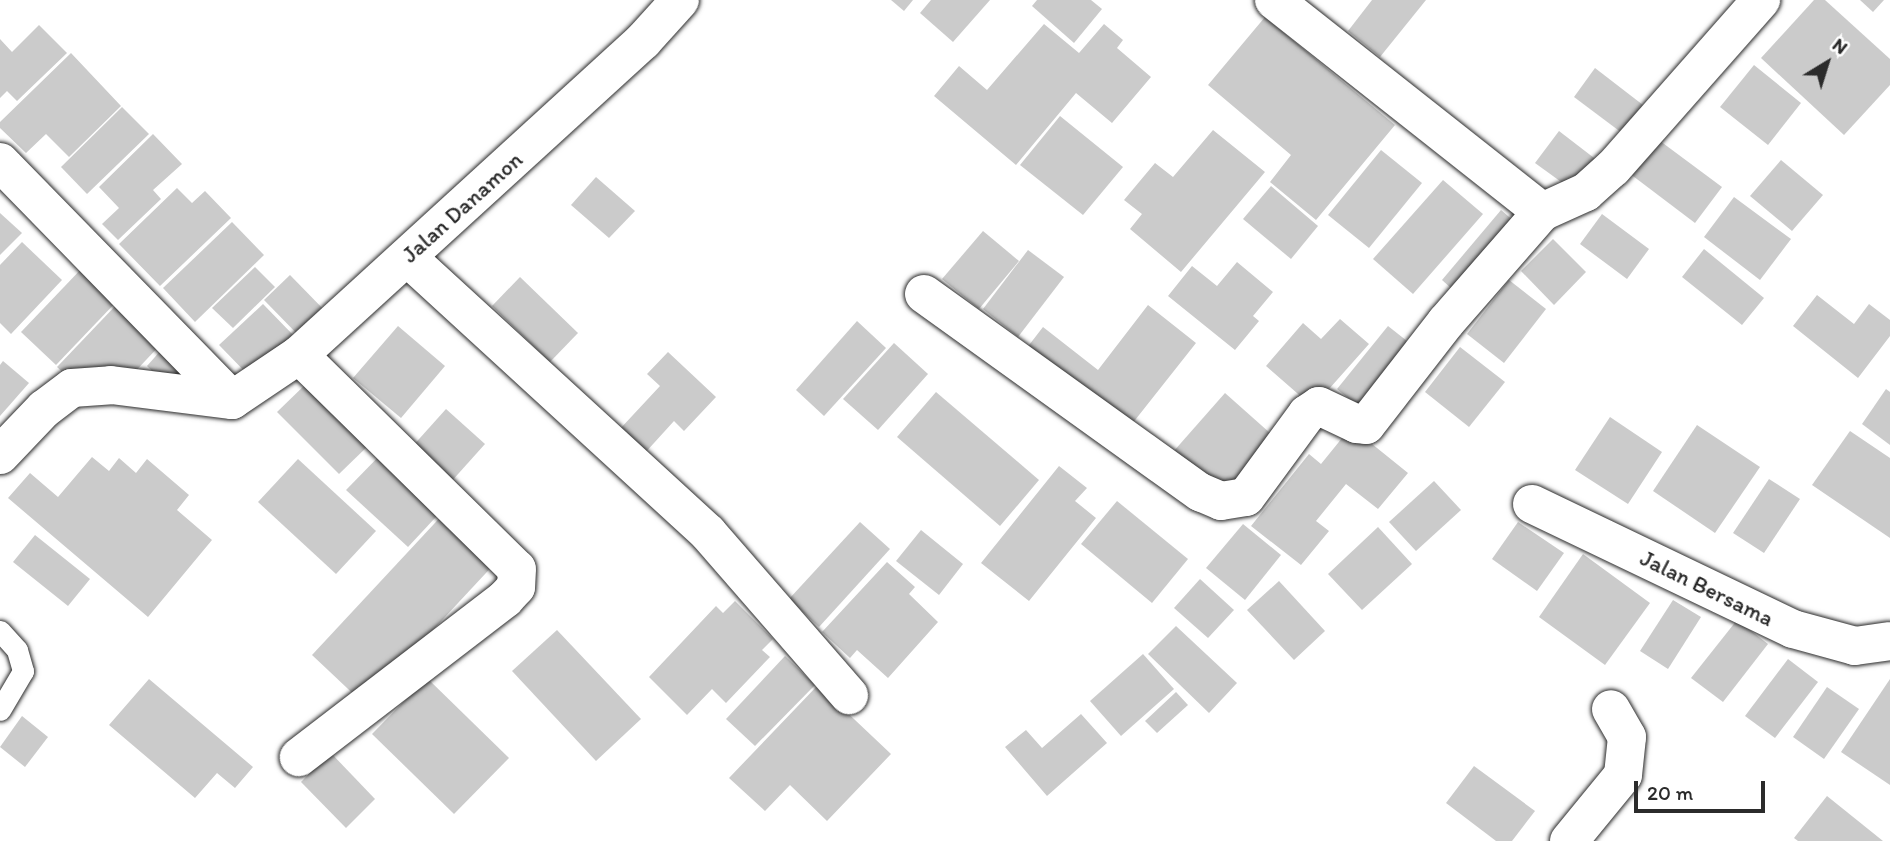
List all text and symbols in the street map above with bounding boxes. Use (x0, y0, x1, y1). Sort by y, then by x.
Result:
north arrow (1792, 28, 1862, 98)
text: N (1828, 33, 1852, 59)
street label: Jalan Danamon (396, 146, 528, 268)
street label: Jalan Bersama (1635, 544, 1779, 632)
scale bar (1638, 768, 1769, 812)
text: 20 m (1647, 780, 1693, 805)

